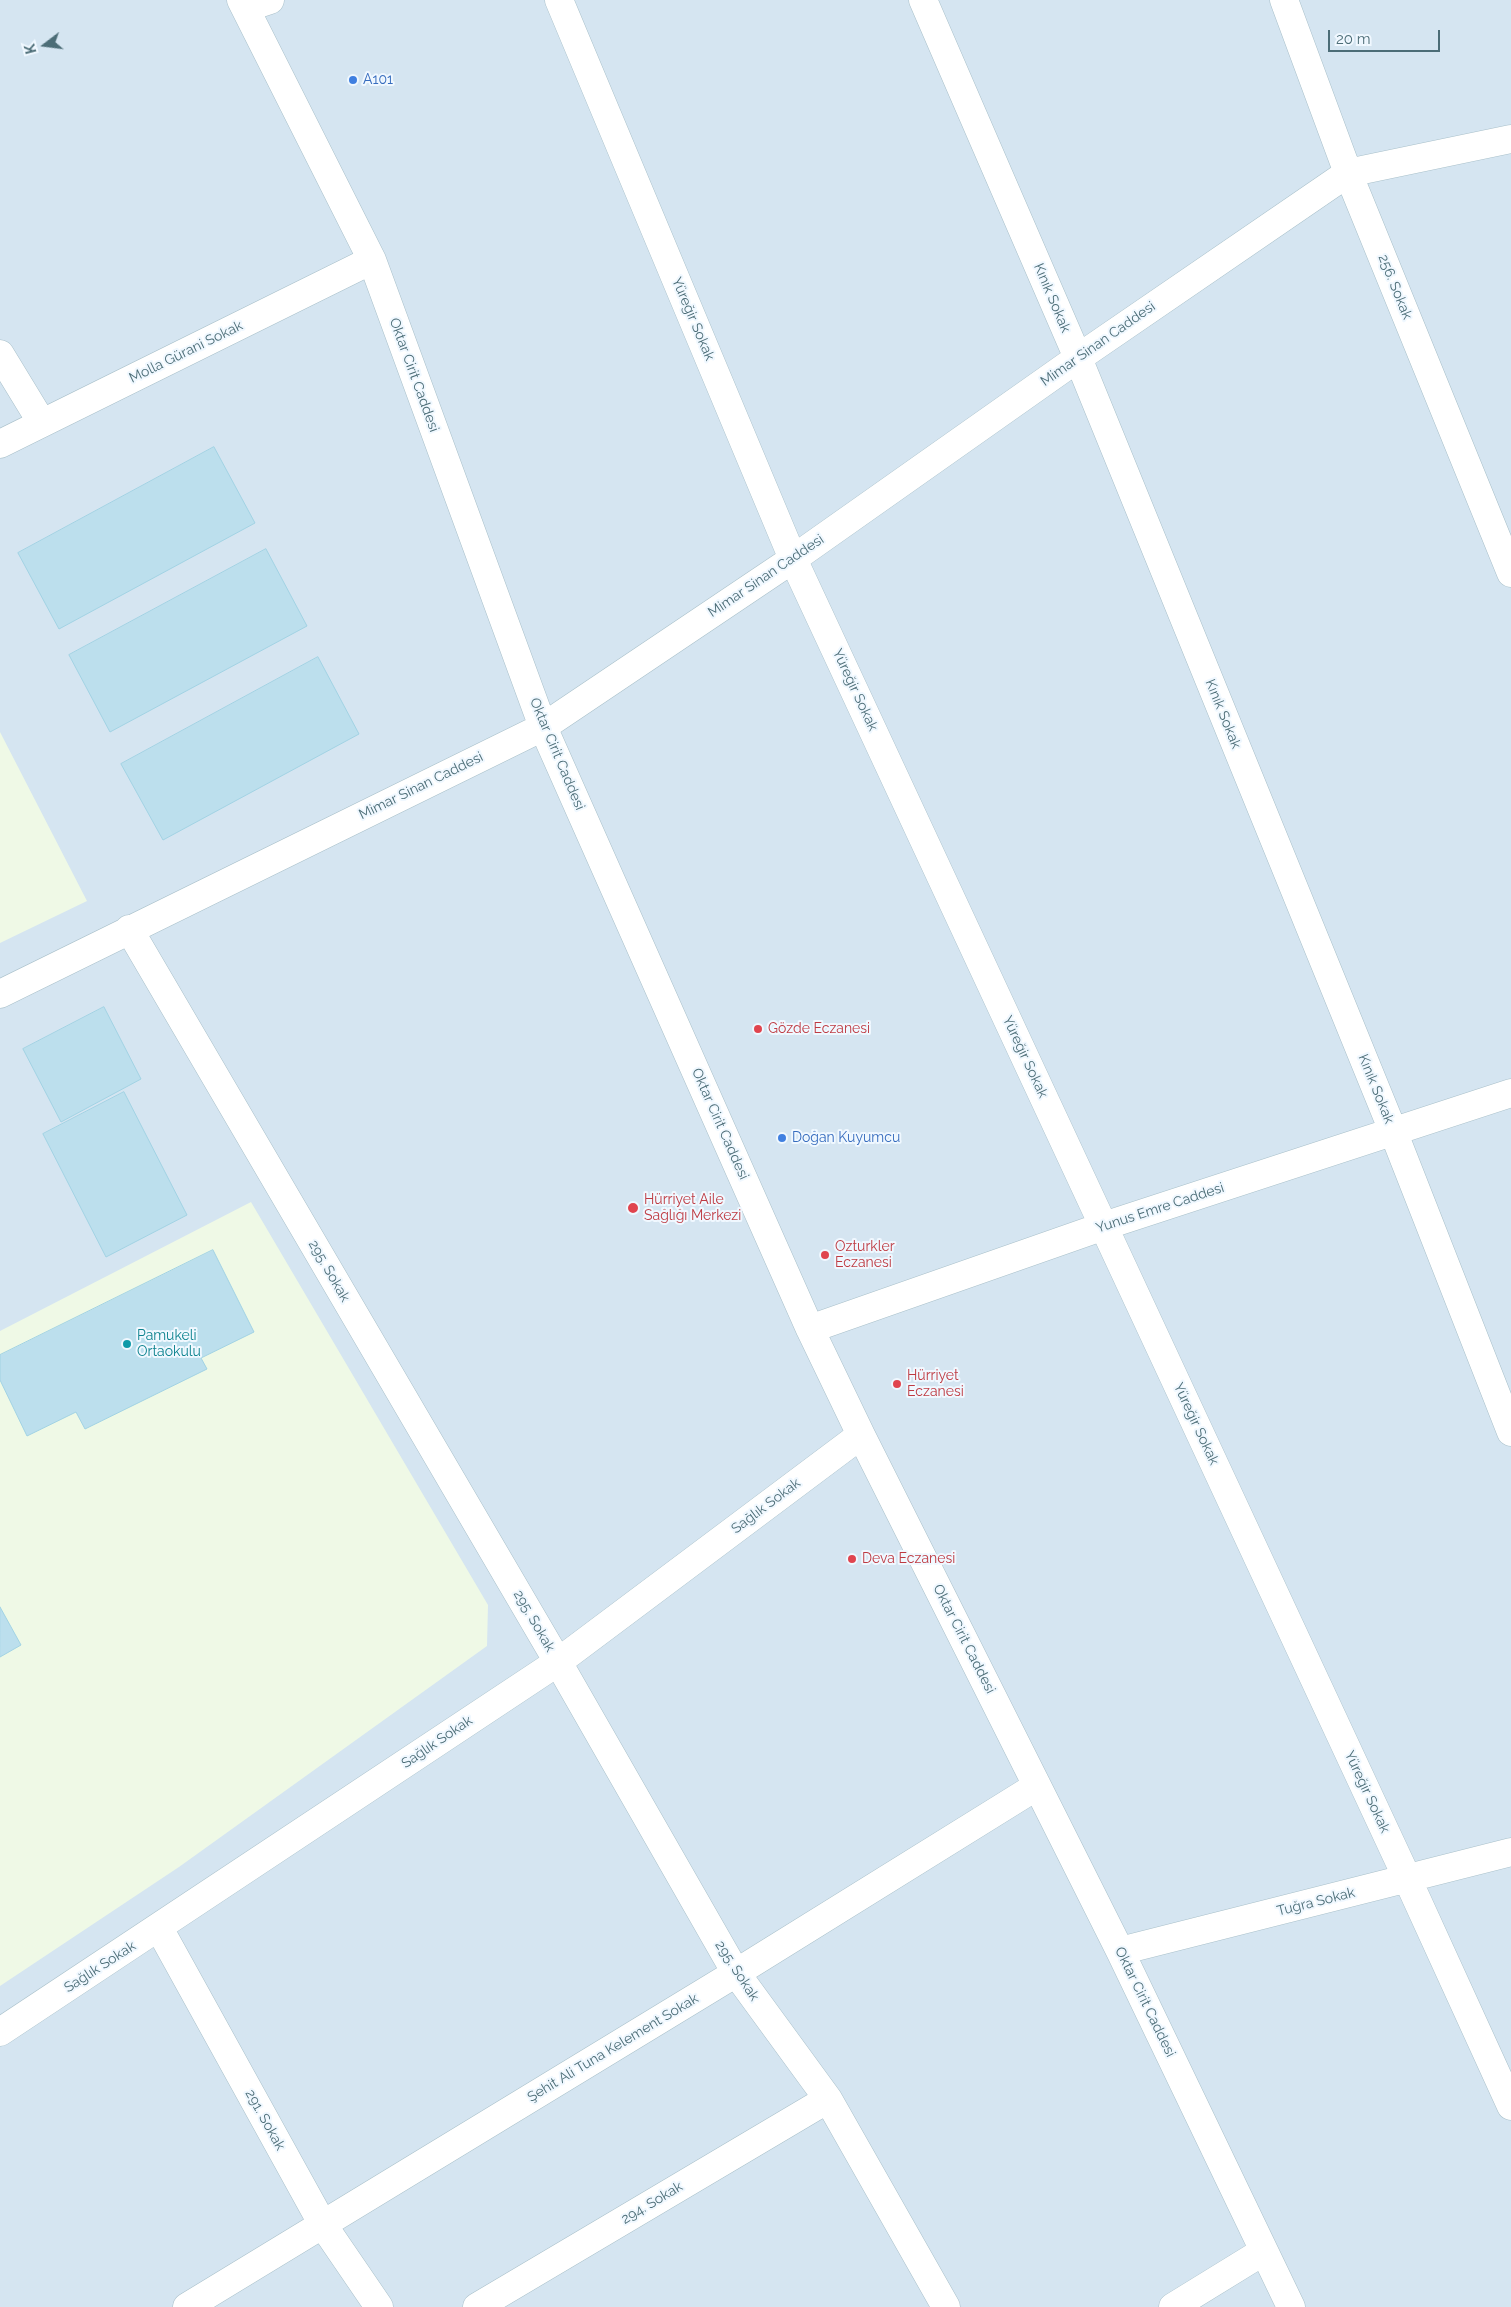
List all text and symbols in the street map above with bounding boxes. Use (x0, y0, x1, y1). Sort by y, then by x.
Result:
north arrow (20, 20, 70, 70)
scale bar (1331, 20, 1444, 52)
text: 20 m (1336, 30, 1371, 48)
text: K (22, 42, 39, 55)
place label: A101 (363, 72, 393, 88)
marker: A101 (347, 74, 359, 86)
street label: 256. Sokak (1374, 252, 1416, 322)
street label: Kınık Sokak (1030, 261, 1074, 335)
street label: Yüreğir Sokak (668, 275, 718, 363)
street label: Mimar Sinan Caddesi (1037, 298, 1159, 390)
street label: Oktar Cirit Caddesi (386, 316, 442, 434)
street label: Molla Gürani Sokak (126, 317, 246, 387)
street label: Mimar Sinan Caddesi (705, 531, 827, 621)
street label: Yüreğir Sokak (829, 646, 881, 734)
street label: Kınık Sokak (1201, 677, 1245, 751)
street label: Oktar Cirit Caddesi (526, 695, 588, 813)
street label: Mimar Sinan Caddesi (356, 749, 486, 823)
street label: Yüreğir Sokak (999, 1013, 1051, 1101)
place label: Gözde Eczanesi (768, 1021, 870, 1037)
marker: Gözde Eczanesi (752, 1023, 764, 1035)
street label: Kınık Sokak (1354, 1052, 1398, 1126)
street label: Oktar Cirit Caddesi (688, 1066, 752, 1182)
place label: Doğan Kuyumcu (792, 1130, 900, 1146)
marker: Doğan Kuyumcu (776, 1132, 788, 1144)
street label: Yunus Emre Caddesi (1094, 1179, 1226, 1237)
place label: Hürriyet Aile Sağlığı Merkezi (644, 1192, 741, 1224)
marker: Hürriyet Aile Sağlığı Merkezi (626, 1201, 640, 1215)
street label: 295. Sokak (305, 1237, 353, 1305)
place label: Ozturkler Eczanesi (835, 1239, 895, 1272)
marker: Ozturkler Eczanesi (819, 1249, 831, 1261)
place label: Pamukeli Ortaokulu (137, 1328, 201, 1360)
marker: Pamukeli Ortaokulu (121, 1338, 133, 1350)
place label: Hürriyet Eczanesi (907, 1368, 964, 1400)
marker: Hürriyet Eczanesi (891, 1378, 903, 1390)
street label: Yüreğir Sokak (1170, 1380, 1222, 1468)
street label: Sağlık Sokak (728, 1475, 804, 1537)
place label: Deva Eczanesi (862, 1551, 955, 1567)
marker: Deva Eczanesi (846, 1553, 858, 1565)
street label: Oktar Cirit Caddesi (929, 1582, 999, 1696)
street label: 295. Sokak (510, 1587, 558, 1655)
street label: Sağlık Sokak (398, 1712, 476, 1772)
street label: Yüreğir Sokak (1341, 1748, 1393, 1836)
street label: Tuğra Sokak (1275, 1884, 1357, 1920)
street label: Sağlık Sokak (61, 1938, 139, 1996)
street label: 295. Sokak (711, 1938, 763, 2004)
street label: Oktar Cirit Caddesi (1111, 1944, 1179, 2060)
street label: Şehit Ali Tuna Kelement Sokak (524, 1990, 702, 2106)
street label: 291. Sokak (241, 2087, 289, 2153)
street label: 294. Sokak (618, 2178, 686, 2228)

